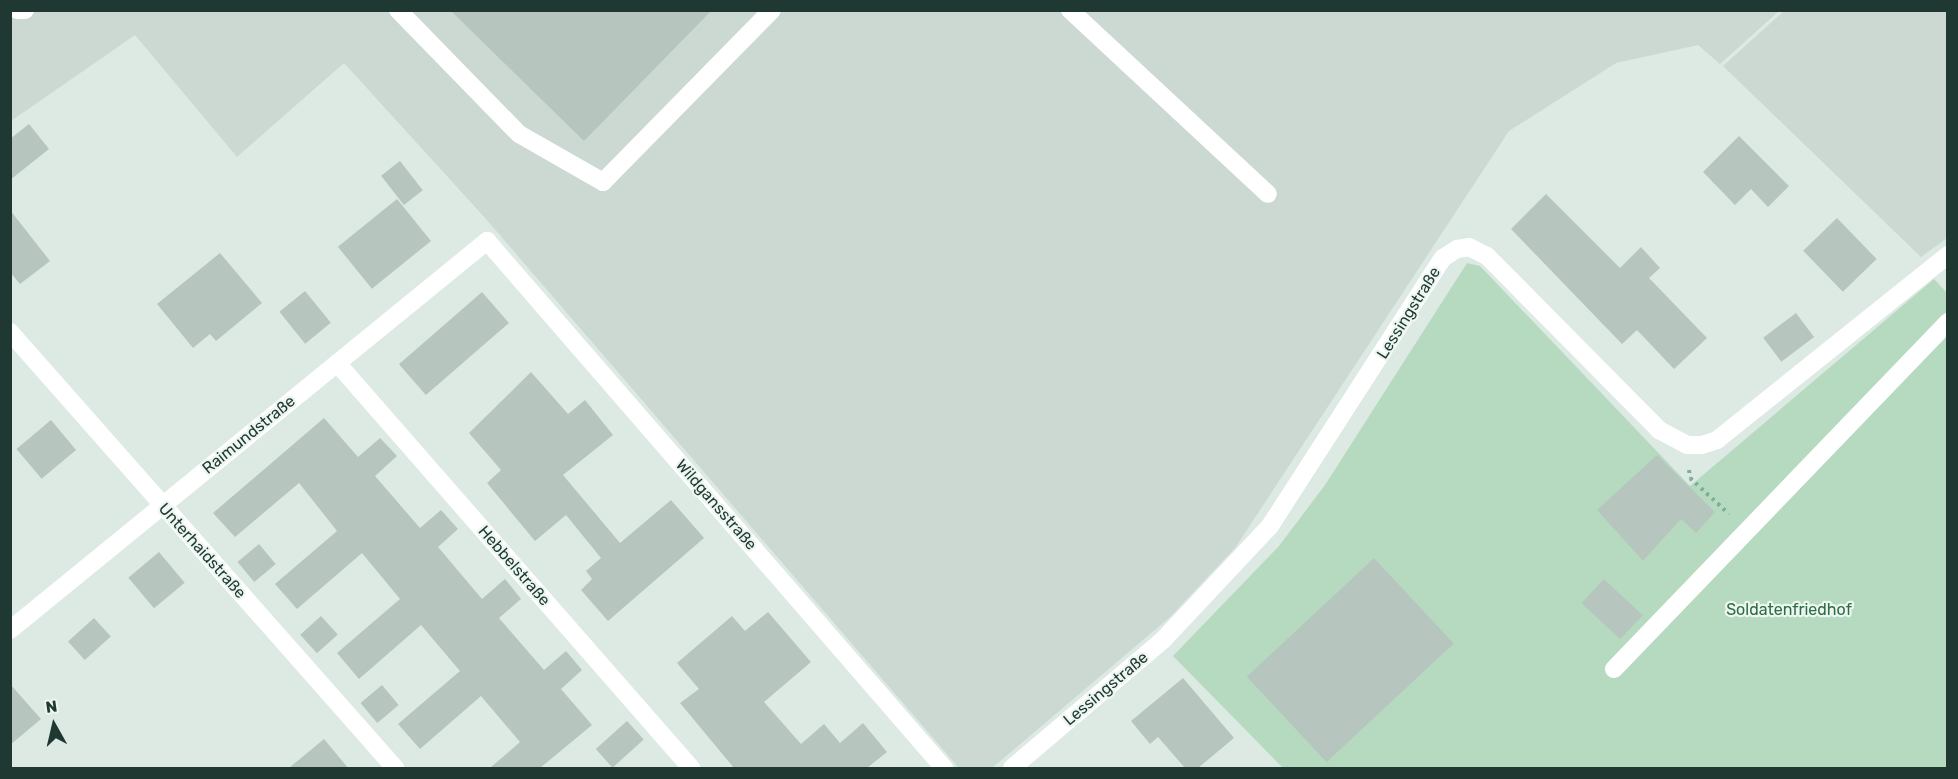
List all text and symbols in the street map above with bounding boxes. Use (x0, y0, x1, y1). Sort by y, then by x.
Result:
street label: Lessingstraße (1373, 263, 1445, 363)
street label: Raimundstraße (199, 392, 299, 478)
street label: Wildgansstraße (671, 456, 761, 554)
street label: Unterhaidstraße (154, 499, 250, 603)
street label: Hebbelstraße (474, 522, 554, 610)
park label: Soldatenfriedhof (1726, 600, 1852, 620)
street label: Lessingstraße (1060, 648, 1152, 730)
north arrow (24, 695, 84, 755)
text: N (44, 696, 58, 717)

